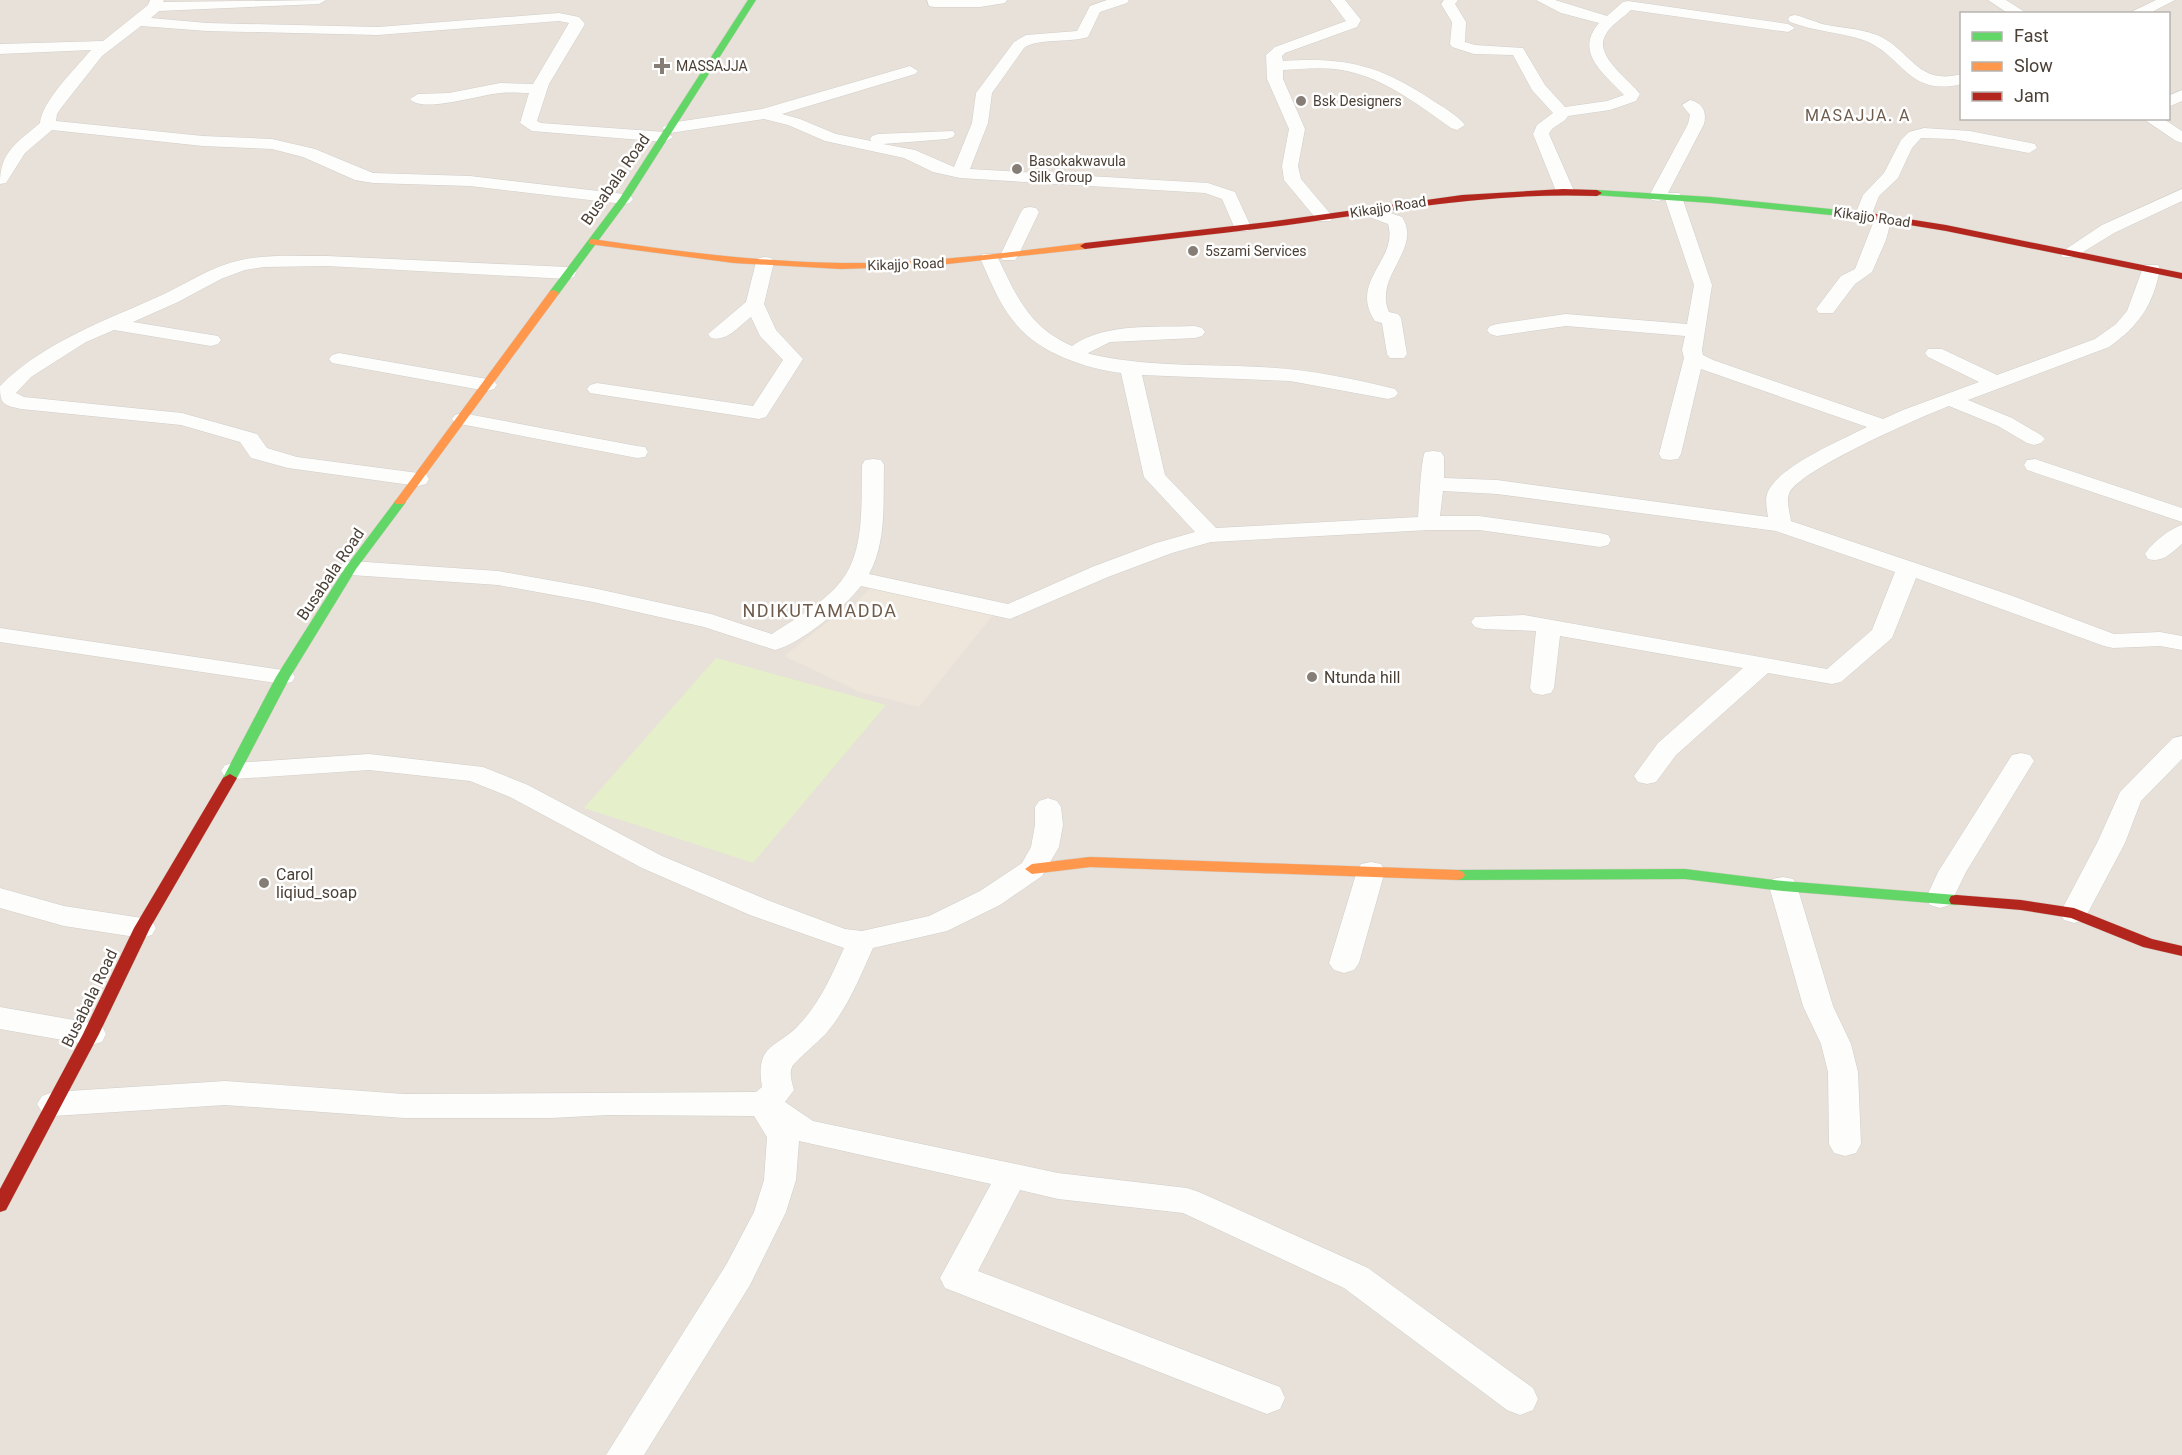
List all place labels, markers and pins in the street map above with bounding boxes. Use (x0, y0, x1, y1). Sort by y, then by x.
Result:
marker: MASSAJJA (653, 57, 671, 75)
place label: MASSAJJA (676, 58, 748, 74)
place label: Bsk Designers (1313, 93, 1402, 109)
marker: Bsk Designers (1294, 94, 1308, 108)
place label: Basokakwavula Silk Group (1029, 153, 1126, 185)
marker: Basokakwavula Silk Group (1010, 162, 1024, 176)
place label: 5szami Services (1205, 243, 1307, 259)
marker: 5szami Services (1186, 244, 1200, 258)
place label: Ntunda hill (1324, 668, 1400, 687)
marker: Ntunda hill (1305, 670, 1319, 684)
place label: Carol liqiud_soap (276, 865, 357, 902)
marker: Carol liqiud_soap (257, 876, 271, 890)

